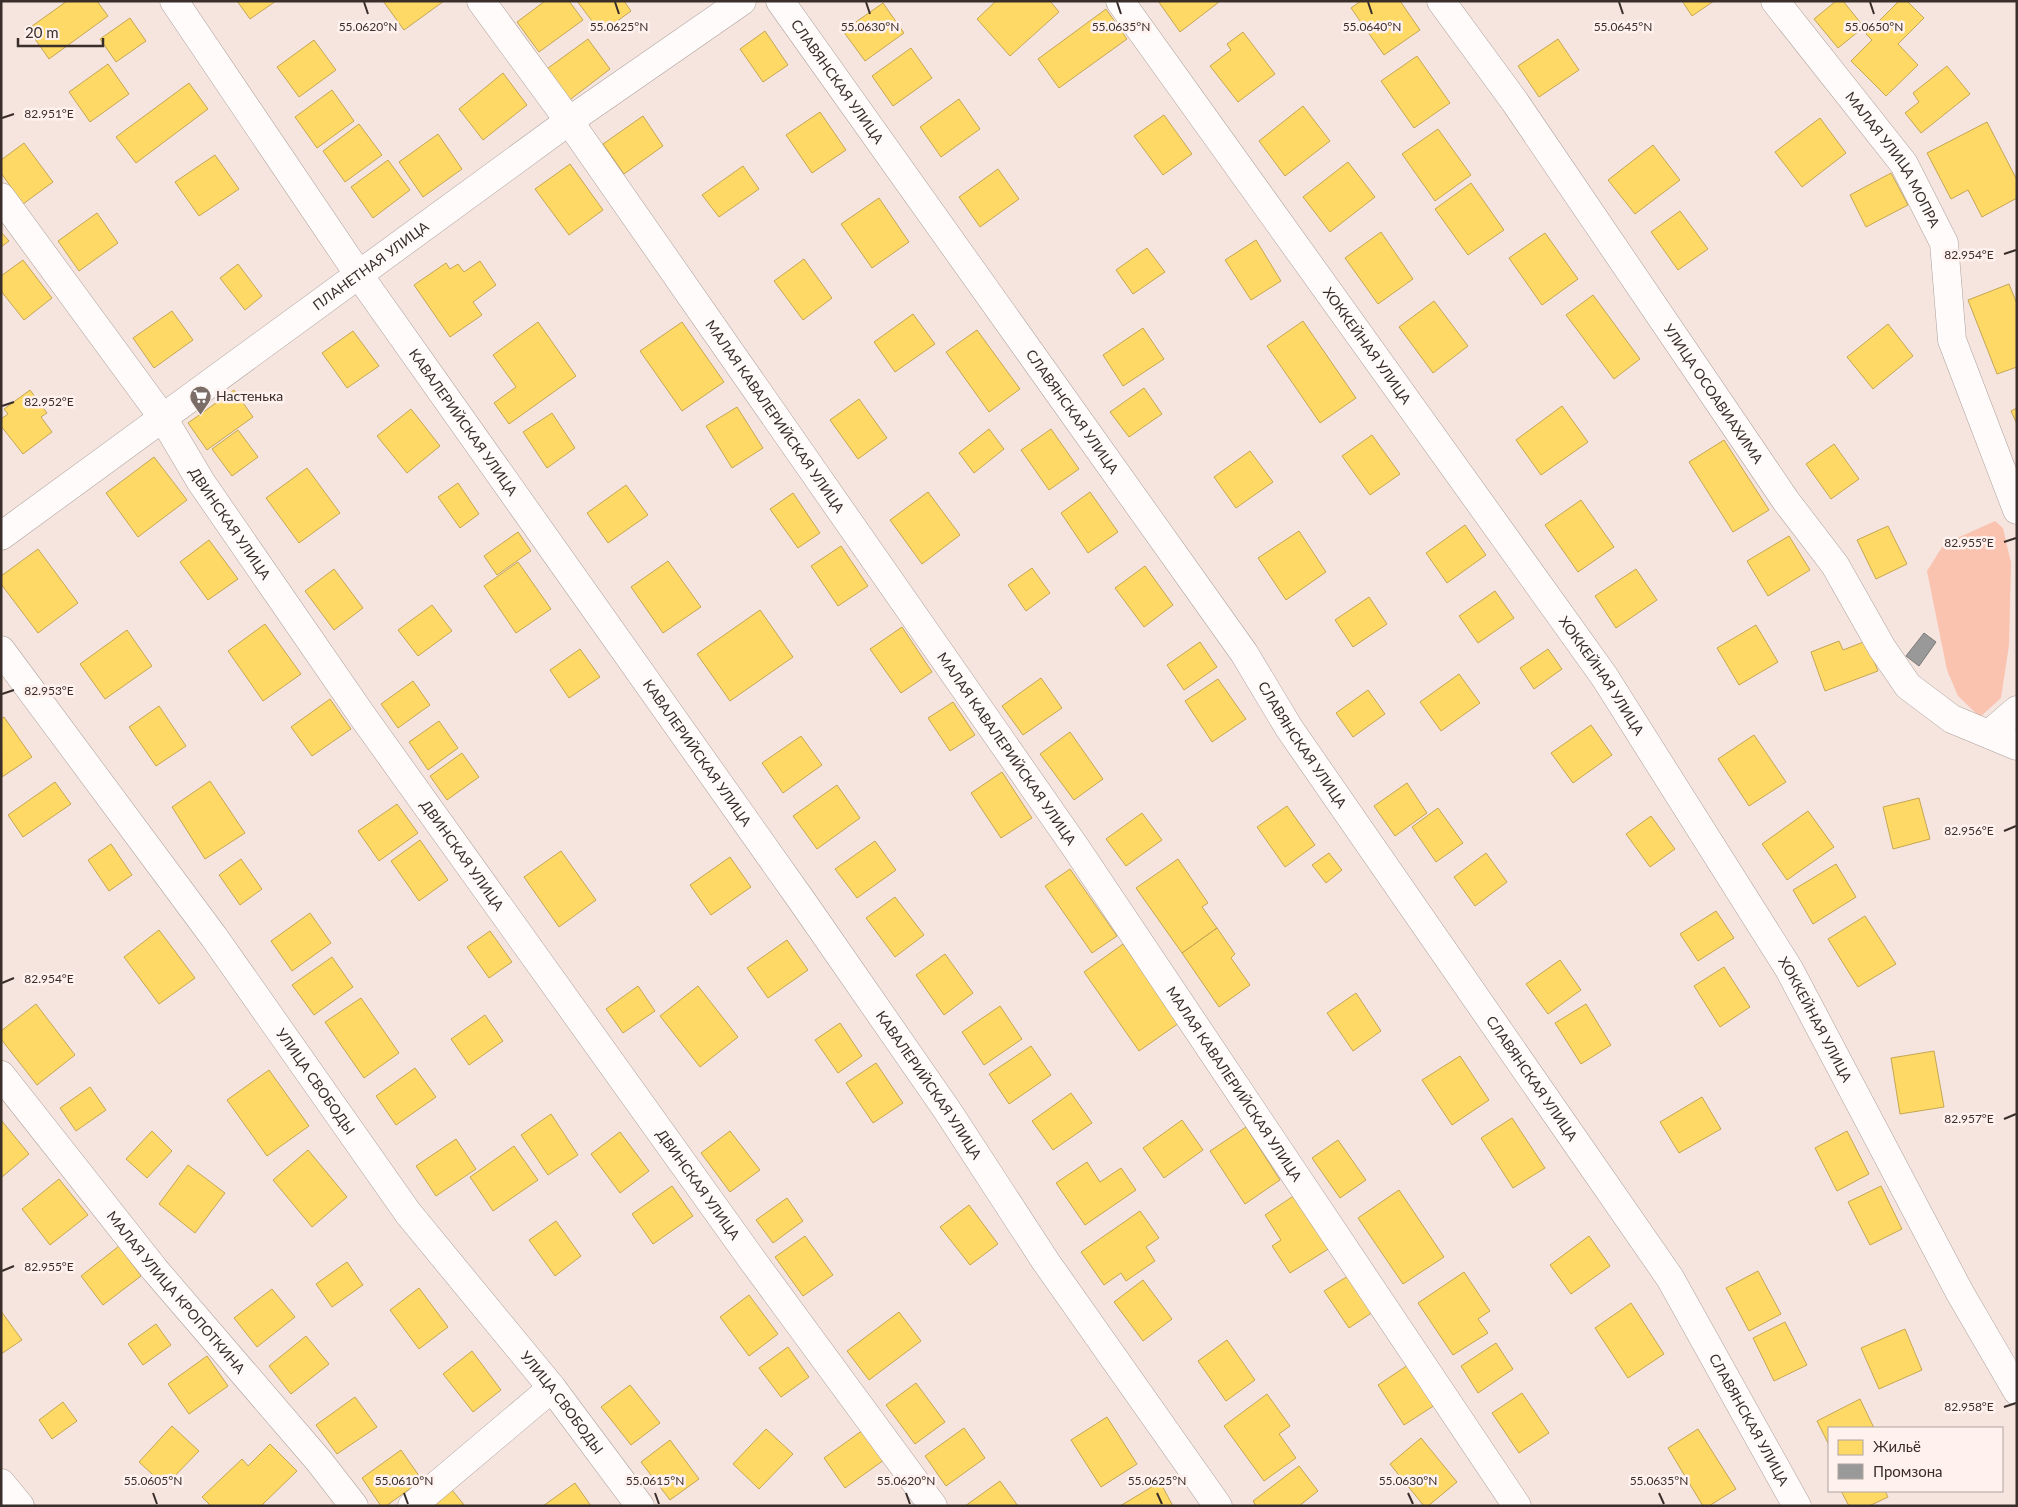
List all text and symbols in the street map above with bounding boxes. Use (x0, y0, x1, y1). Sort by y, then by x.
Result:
scale bar (18, 15, 102, 47)
street label: СЛАВЯНСКАЯ УЛИЦА (788, 16, 888, 147)
text: 55.0620°N (339, 19, 397, 34)
text: 55.0625°N (590, 19, 648, 34)
text: 55.0630°N (841, 19, 899, 34)
text: 55.0635°N (1092, 19, 1150, 34)
text: 55.0640°N (1343, 19, 1401, 34)
text: 55.0645°N (1594, 19, 1652, 34)
text: 55.0650°N (1845, 19, 1903, 34)
text: 20 m (25, 23, 59, 41)
street label: МАЛАЯ УЛИЦА МОПРА (1842, 88, 1944, 231)
text: 82.951°E (24, 106, 74, 121)
street label: ПЛАНЕТНАЯ УЛИЦА (309, 217, 432, 313)
text: 82.954°E (1944, 247, 1994, 262)
street label: ХОККЕЙНАЯ УЛИЦА (1320, 284, 1415, 407)
street label: МАЛАЯ КАВАЛЕРИЙСКАЯ УЛИЦА (702, 317, 849, 516)
street label: УЛИЦА ОСОАВИАХИМА (1660, 321, 1767, 467)
street label: КАВАЛЕРИЙСКАЯ УЛИЦА (406, 345, 522, 499)
street label: СЛАВЯНСКАЯ УЛИЦА (1023, 346, 1123, 477)
supermarket icon: Настенька (188, 384, 212, 415)
place label: Настенька (216, 387, 283, 404)
text: 82.952°E (24, 394, 74, 409)
street label: ДВИНСКАЯ УЛИЦА (186, 464, 275, 583)
text: 82.955°E (1944, 535, 1994, 550)
street label: ХОККЕЙНАЯ УЛИЦА (1556, 613, 1648, 738)
street label: МАЛАЯ КАВАЛЕРИЙСКАЯ УЛИЦА (934, 649, 1080, 848)
street label: КАВАЛЕРИЙСКАЯ УЛИЦА (640, 676, 756, 830)
street label: СЛАВЯНСКАЯ УЛИЦА (1255, 678, 1351, 811)
text: 82.953°E (24, 683, 74, 698)
street label: ДВИНСКАЯ УЛИЦА (417, 796, 508, 914)
text: 82.956°E (1944, 823, 1994, 838)
street label: ХОККЕЙНАЯ УЛИЦА (1775, 953, 1856, 1085)
text: 82.954°E (24, 971, 74, 986)
street label: МАЛАЯ КАВАЛЕРИЙСКАЯ УЛИЦА (1163, 983, 1306, 1185)
street label: КАВАЛЕРИЙСКАЯ УЛИЦА (873, 1007, 986, 1163)
street label: СЛАВЯНСКАЯ УЛИЦА (1483, 1012, 1582, 1144)
street label: УЛИЦА СВОБОДЫ (273, 1025, 359, 1137)
text: 82.957°E (1944, 1111, 1994, 1126)
street label: ДВИНСКАЯ УЛИЦА (653, 1126, 744, 1243)
street label: МАЛАЯ УЛИЦА КРОПОТКИНА (104, 1207, 249, 1377)
text: 82.955°E (24, 1259, 74, 1274)
street label: УЛИЦА СВОБОДЫ (517, 1347, 607, 1457)
street label: СЛАВЯНСКАЯ УЛИЦА (1706, 1351, 1793, 1489)
text: 82.958°E (1944, 1399, 1994, 1414)
legend (1828, 1427, 2003, 1492)
text: Жильё (1873, 1437, 1921, 1455)
text: Промзона (1873, 1462, 1943, 1480)
text: 55.0605°N (124, 1473, 182, 1488)
text: 55.0610°N (375, 1473, 433, 1488)
text: 55.0615°N (626, 1473, 684, 1488)
text: 55.0620°N (877, 1473, 935, 1488)
text: 55.0625°N (1128, 1473, 1186, 1488)
text: 55.0630°N (1379, 1473, 1437, 1488)
text: 55.0635°N (1630, 1473, 1688, 1488)

